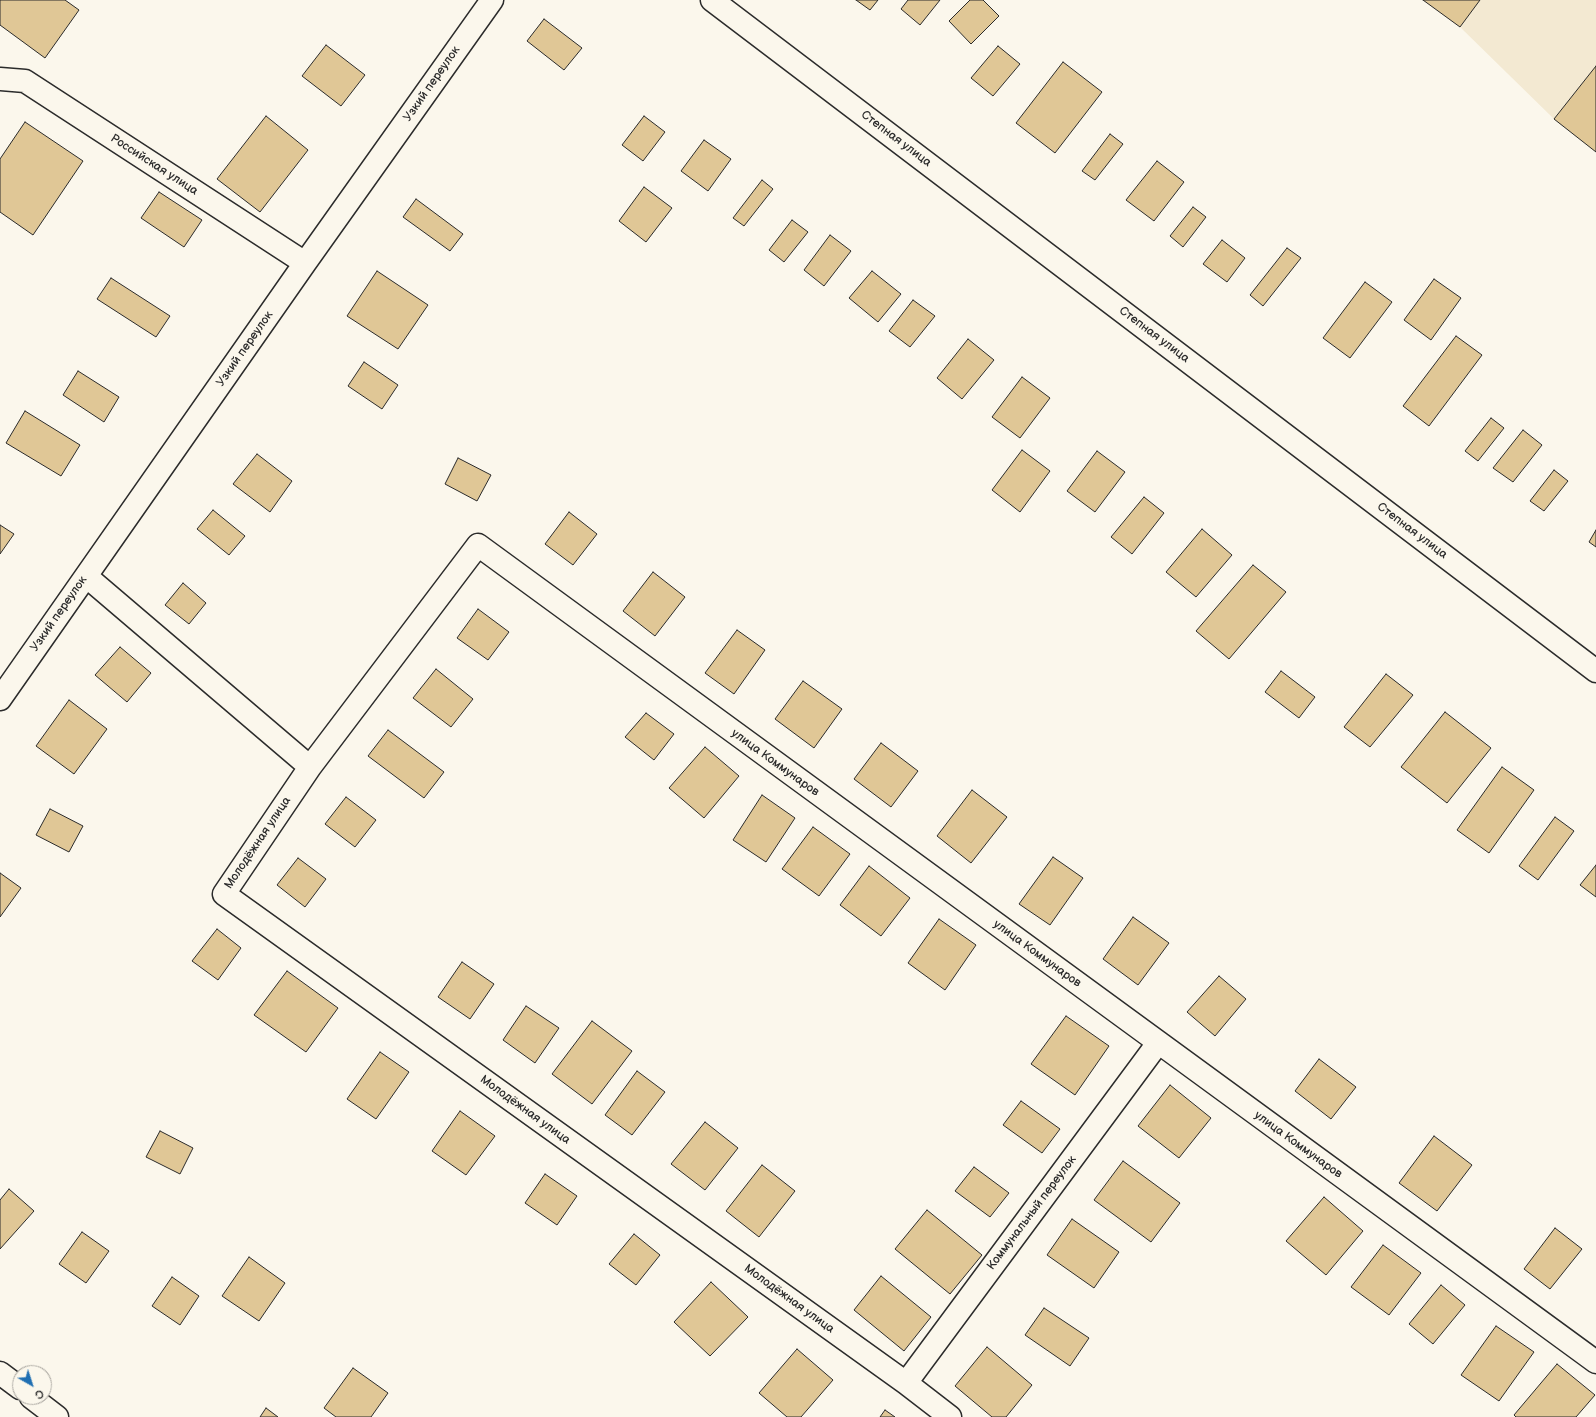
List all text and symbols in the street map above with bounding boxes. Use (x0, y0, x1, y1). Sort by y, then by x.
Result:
street label: Узкий переулок (401, 43, 463, 125)
street label: Степная улица (858, 108, 934, 170)
street label: Российская улица (108, 131, 200, 199)
street label: Степная улица (1116, 304, 1192, 366)
street label: Узкий переулок (214, 308, 276, 390)
street label: Степная улица (1374, 500, 1450, 562)
street label: Узкий переулок (28, 573, 90, 655)
street label: улица Коммунаров (728, 726, 822, 800)
street label: Молодёжная улица (222, 794, 294, 892)
street label: улица Коммунаров (990, 917, 1084, 991)
street label: Молодёжная улица (477, 1072, 573, 1148)
street label: улица Коммунаров (1251, 1108, 1345, 1182)
street label: Коммунальный переулок (984, 1153, 1080, 1273)
street label: Молодёжная улица (741, 1261, 837, 1337)
north arrow (12, 1365, 52, 1405)
text: С (32, 1386, 46, 1401)

